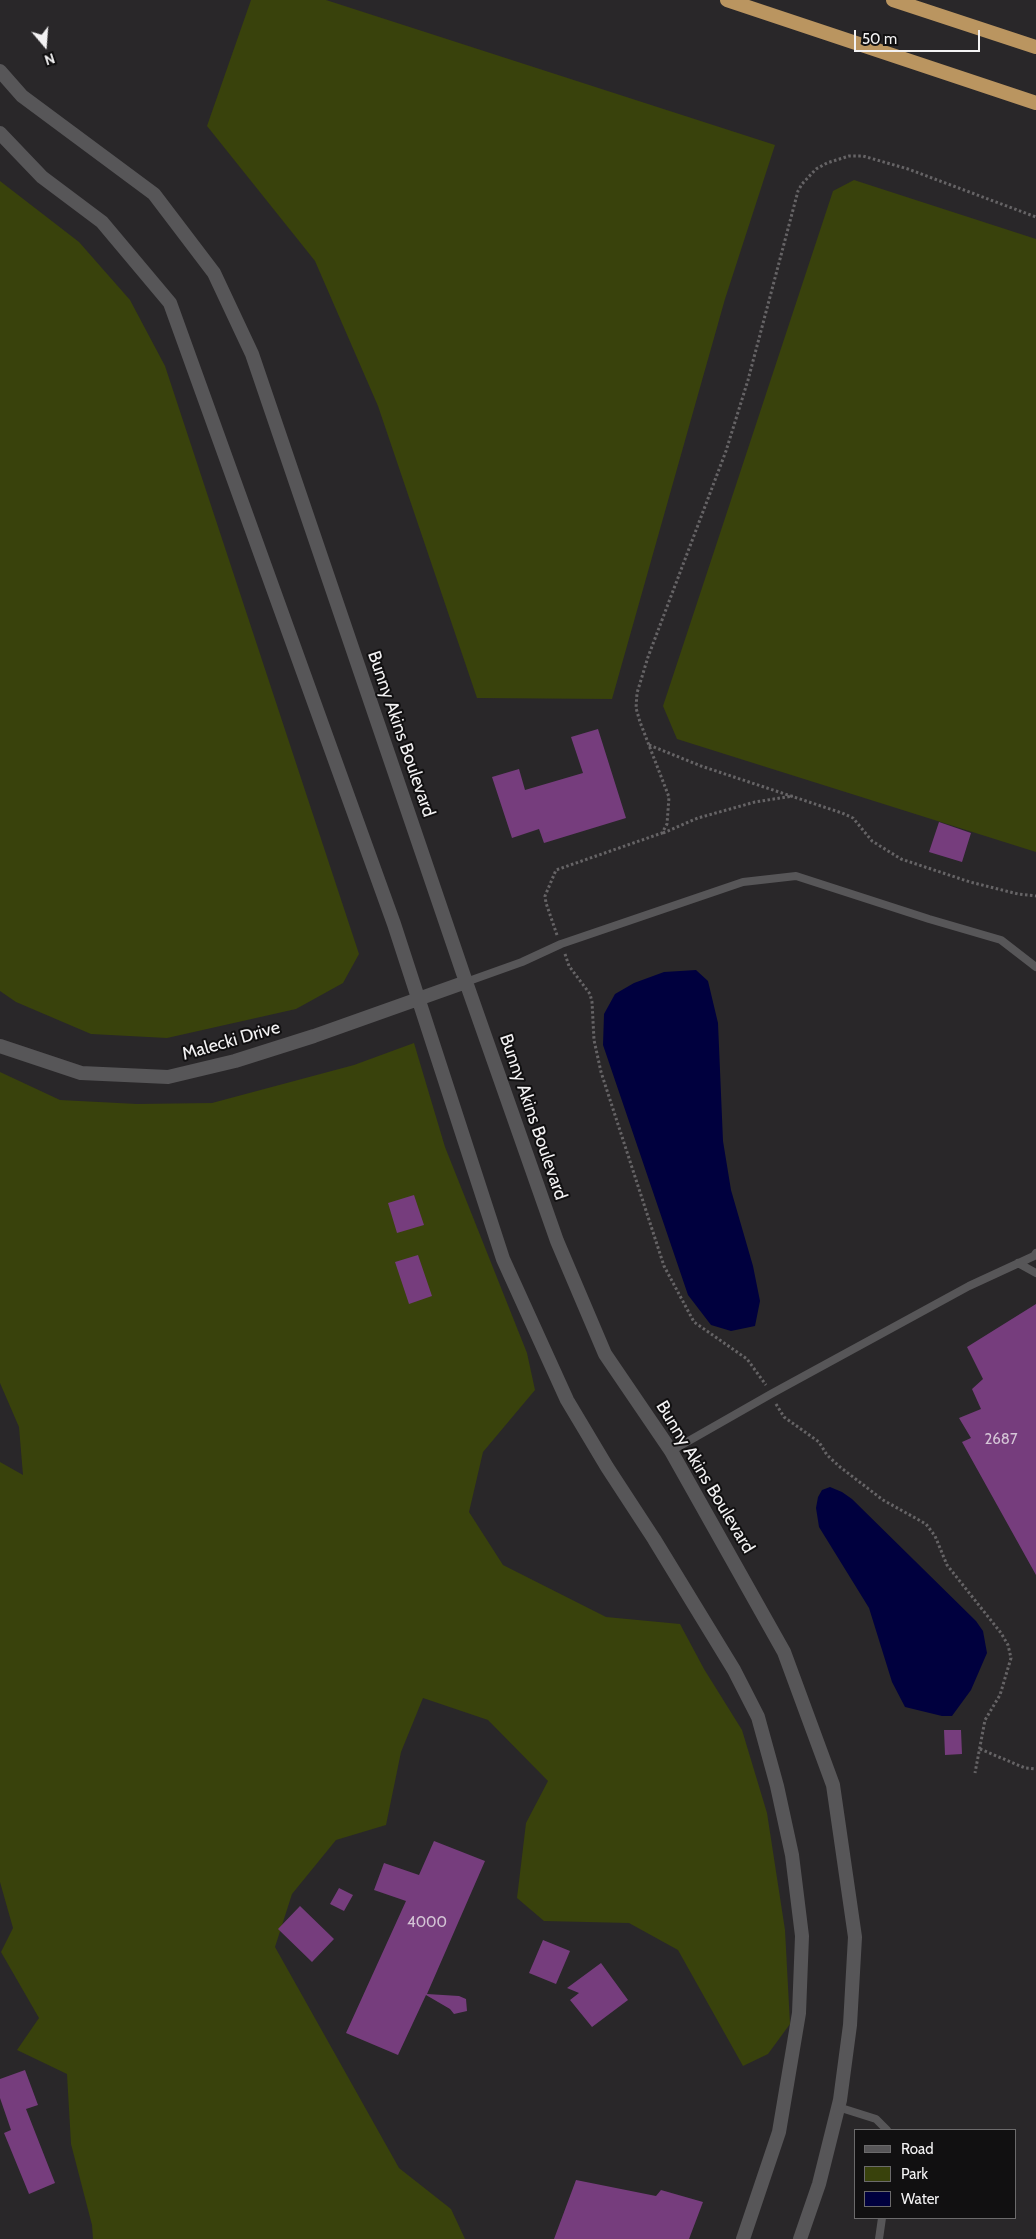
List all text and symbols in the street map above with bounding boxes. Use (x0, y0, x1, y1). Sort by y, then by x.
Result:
north arrow (20, 20, 70, 70)
scale bar (856, 20, 982, 52)
text: 50 m (862, 30, 897, 48)
text: N (42, 49, 57, 69)
street label: Bunny Akins Boulevard (362, 648, 440, 820)
street label: Malecki Drive (179, 1017, 283, 1065)
street label: Bunny Akins Boulevard (494, 1031, 572, 1203)
street label: Bunny Akins Boulevard (651, 1397, 759, 1557)
house number: 2687 (984, 1431, 1018, 1449)
house number: 4000 (407, 1914, 447, 1932)
legend (854, 2129, 1016, 2219)
text: Road (901, 2140, 934, 2158)
text: Park (901, 2165, 928, 2183)
text: Water (901, 2190, 939, 2208)

